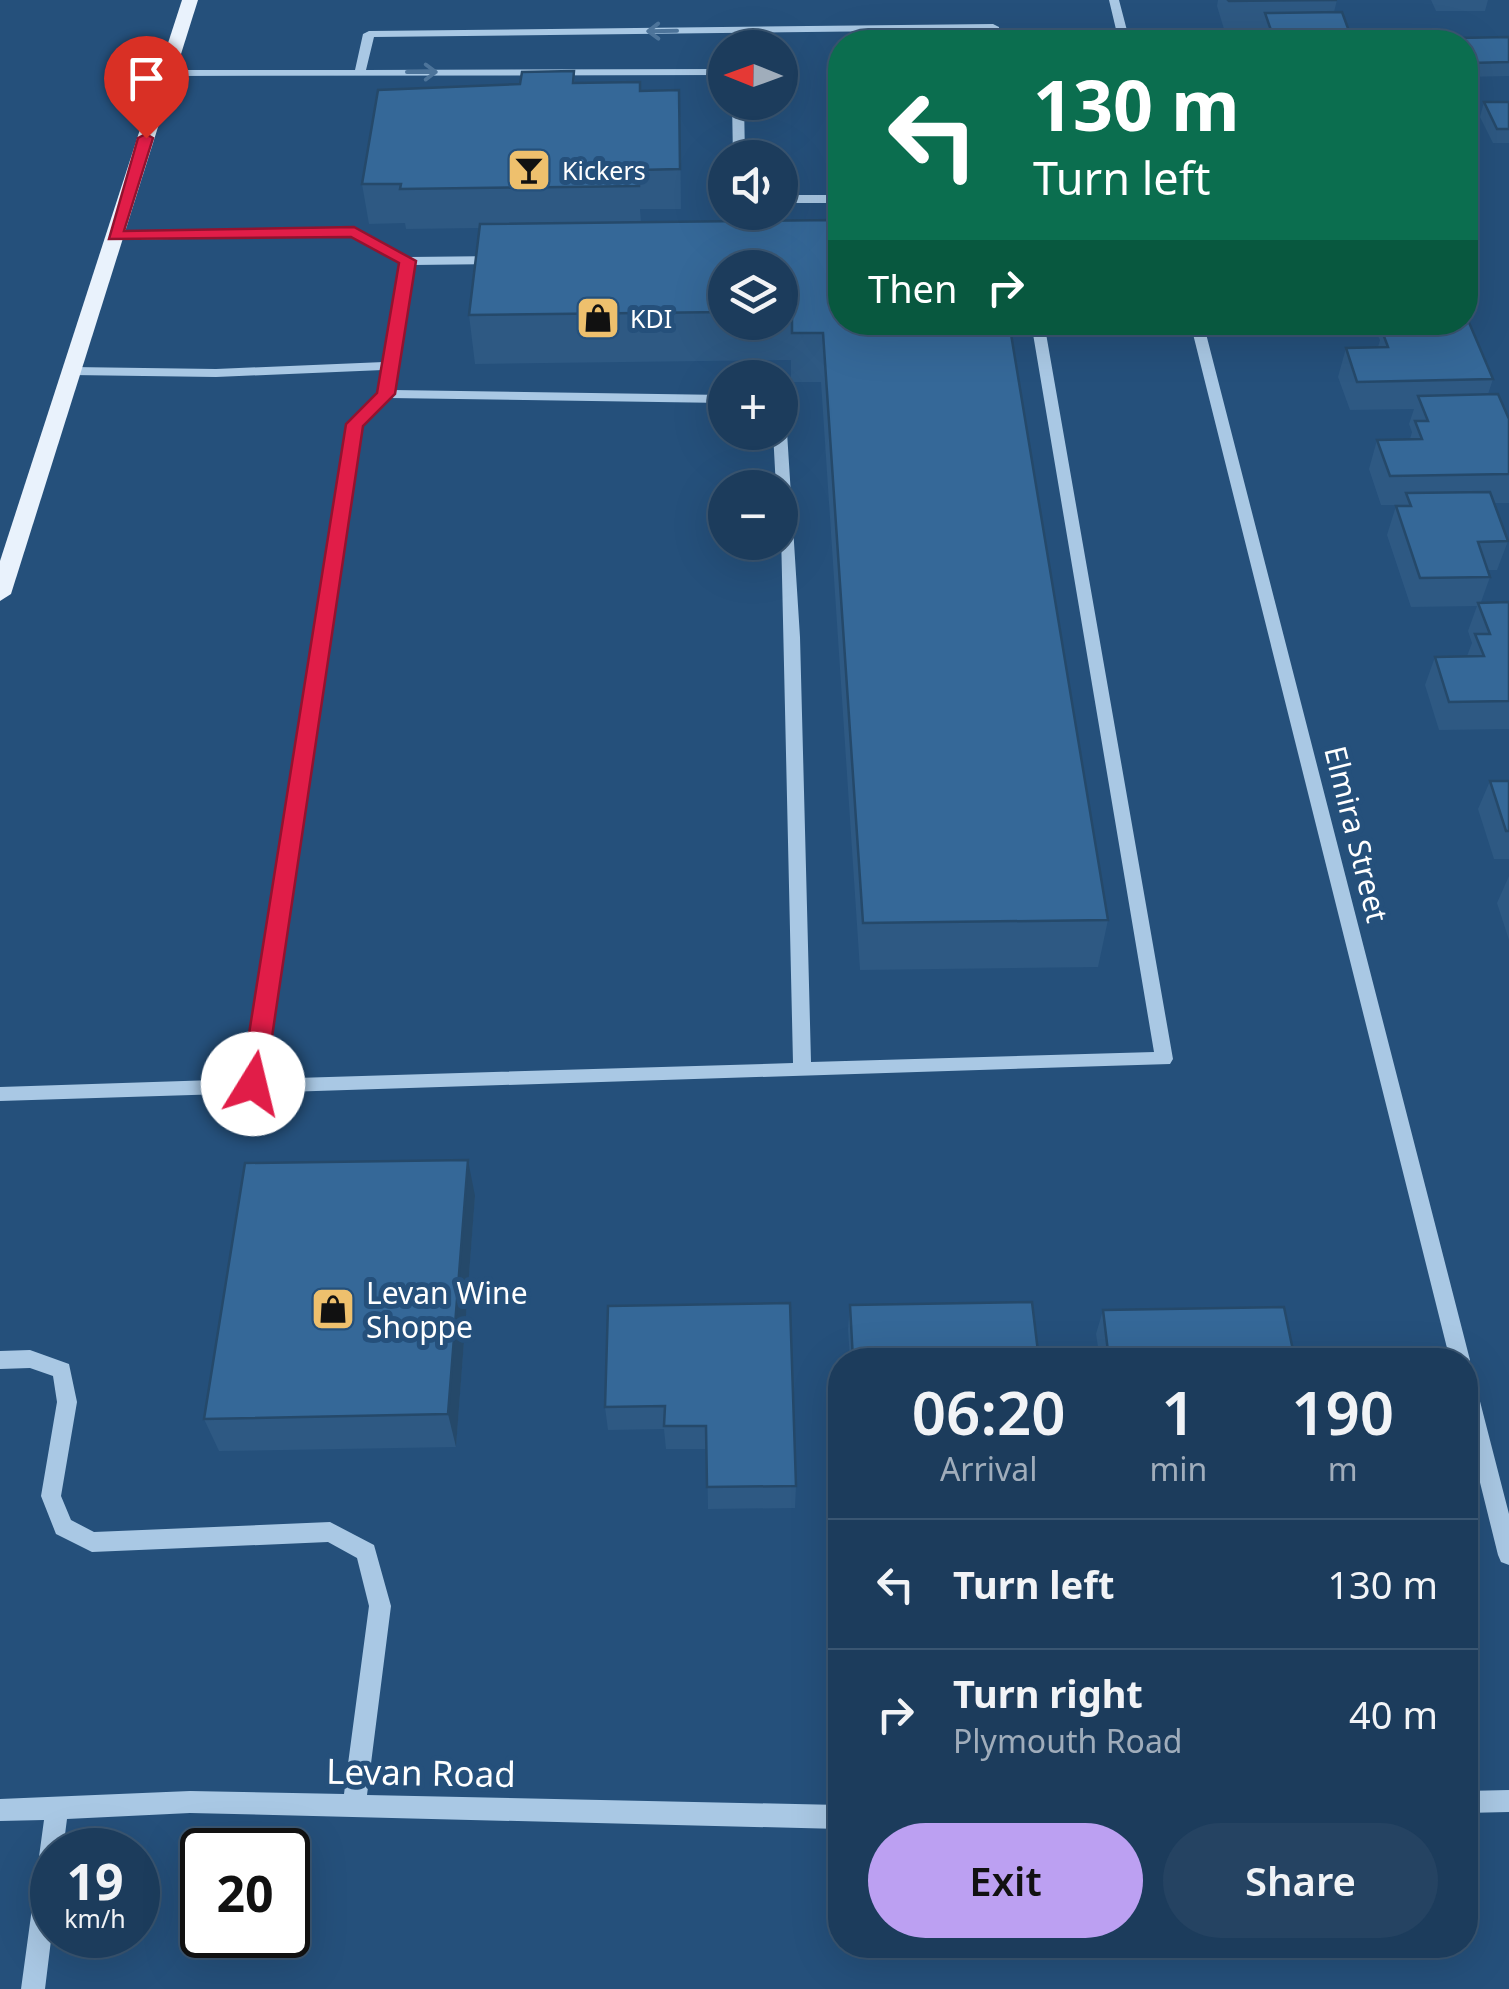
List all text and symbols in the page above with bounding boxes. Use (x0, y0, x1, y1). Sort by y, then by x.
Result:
one-way arrow (647, 22, 680, 40)
north arrow (708, 30, 798, 120)
map controls (708, 30, 798, 560)
pin (104, 36, 189, 139)
icon: arrive (119, 51, 174, 106)
text: 130 m (1033, 56, 1240, 152)
one-way arrow (405, 63, 437, 82)
icon: left (868, 70, 998, 200)
button: sound (708, 140, 798, 230)
bar icon: Kickers (506, 147, 552, 193)
text: Turn left (1033, 147, 1210, 208)
place label: Kickers (562, 153, 646, 187)
button: layers (708, 250, 798, 340)
icon: right (978, 260, 1033, 315)
text: Then (868, 262, 958, 314)
shop icon: KDI (575, 295, 621, 341)
place label: KDI (630, 301, 672, 335)
button: + (708, 360, 798, 450)
button: − (708, 470, 798, 560)
street label: Elmira Street (1315, 742, 1399, 927)
position arrow (201, 1032, 305, 1136)
place label: Levan Wine Shoppe (366, 1272, 528, 1347)
shop icon: Levan Wine Shoppe (310, 1286, 356, 1332)
text: 06:20 (912, 1371, 1066, 1453)
text: 1 (1161, 1371, 1196, 1453)
text: 190 (1291, 1371, 1394, 1453)
text: Arrival (940, 1447, 1038, 1490)
text: min (1149, 1447, 1207, 1490)
text: m (1328, 1447, 1358, 1490)
icon: left (868, 1557, 923, 1612)
text: Turn left (953, 1558, 1115, 1610)
text: 130 m (1327, 1558, 1438, 1610)
text: Turn right (953, 1667, 1143, 1719)
icon: right (868, 1687, 923, 1742)
text: 40 m (1349, 1688, 1438, 1740)
text: Plymouth Road (953, 1719, 1183, 1762)
street label: Levan Road (326, 1747, 516, 1797)
button: Exit (868, 1823, 1143, 1938)
button: Share (1163, 1823, 1438, 1938)
speed limit sign: 20 (180, 1828, 310, 1958)
text: 19 (66, 1847, 124, 1915)
text: km/h (64, 1901, 126, 1935)

